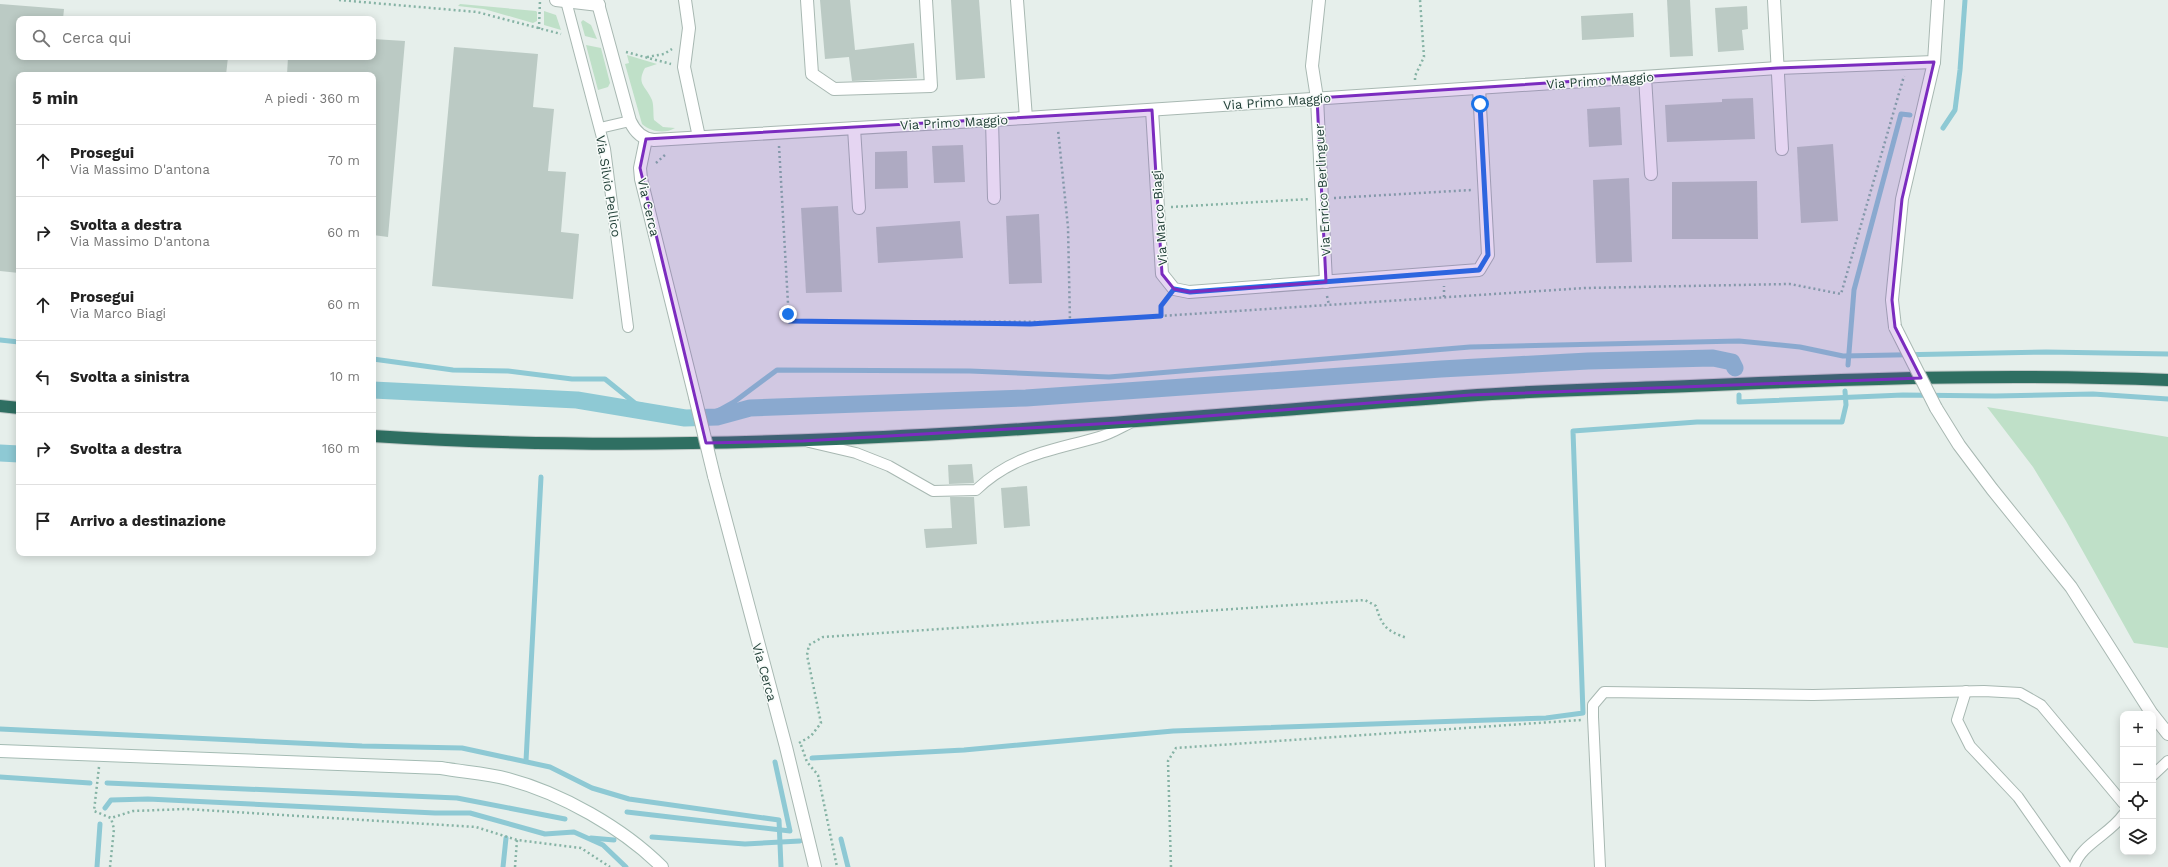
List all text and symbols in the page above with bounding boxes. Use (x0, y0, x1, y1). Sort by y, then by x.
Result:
search box (16, 16, 376, 60)
icon: search (30, 27, 52, 49)
text: Cerca qui (62, 29, 131, 47)
street label: Via Primo Maggio (1546, 69, 1655, 92)
text: 5 min (32, 88, 78, 108)
street label: Via Primo Maggio (1223, 90, 1332, 113)
text: A piedi · 360 m (265, 91, 360, 106)
route start (1471, 95, 1489, 113)
street label: Via Primo Maggio (900, 112, 1009, 133)
street label: Via Enrico Berlinguer (1312, 123, 1333, 257)
street label: Via Silvio Pellico (593, 134, 624, 238)
text: Prosegui (70, 144, 134, 162)
icon: ahead (32, 150, 54, 172)
text: 70 m (328, 153, 360, 168)
text: Via Massimo D'antona (70, 162, 210, 177)
street label: Via Marco Biagi (1149, 170, 1170, 266)
street label: Via Cerca (635, 176, 663, 238)
text: Svolta a destra (70, 216, 182, 234)
icon: right (32, 222, 54, 244)
text: 60 m (327, 225, 360, 240)
text: Via Massimo D'antona (70, 234, 210, 249)
text: Prosegui (70, 288, 134, 306)
icon: ahead (32, 294, 54, 316)
text: 60 m (327, 297, 360, 312)
route end (779, 305, 797, 323)
text: Via Marco Biagi (70, 306, 166, 321)
icon: left (32, 366, 54, 388)
text: Svolta a sinistra (70, 368, 190, 386)
text: 10 m (330, 369, 360, 384)
icon: right (32, 438, 54, 460)
text: Svolta a destra (70, 440, 182, 458)
text: 160 m (322, 441, 360, 456)
icon: arrive (32, 510, 54, 532)
text: Arrivo a destinazione (70, 512, 226, 530)
street label: Via Cerca (749, 641, 780, 703)
map controls (2120, 711, 2156, 855)
button: + (2120, 711, 2156, 747)
button: − (2120, 747, 2156, 783)
button: locate (2120, 783, 2156, 819)
button: layers (2120, 819, 2156, 855)

